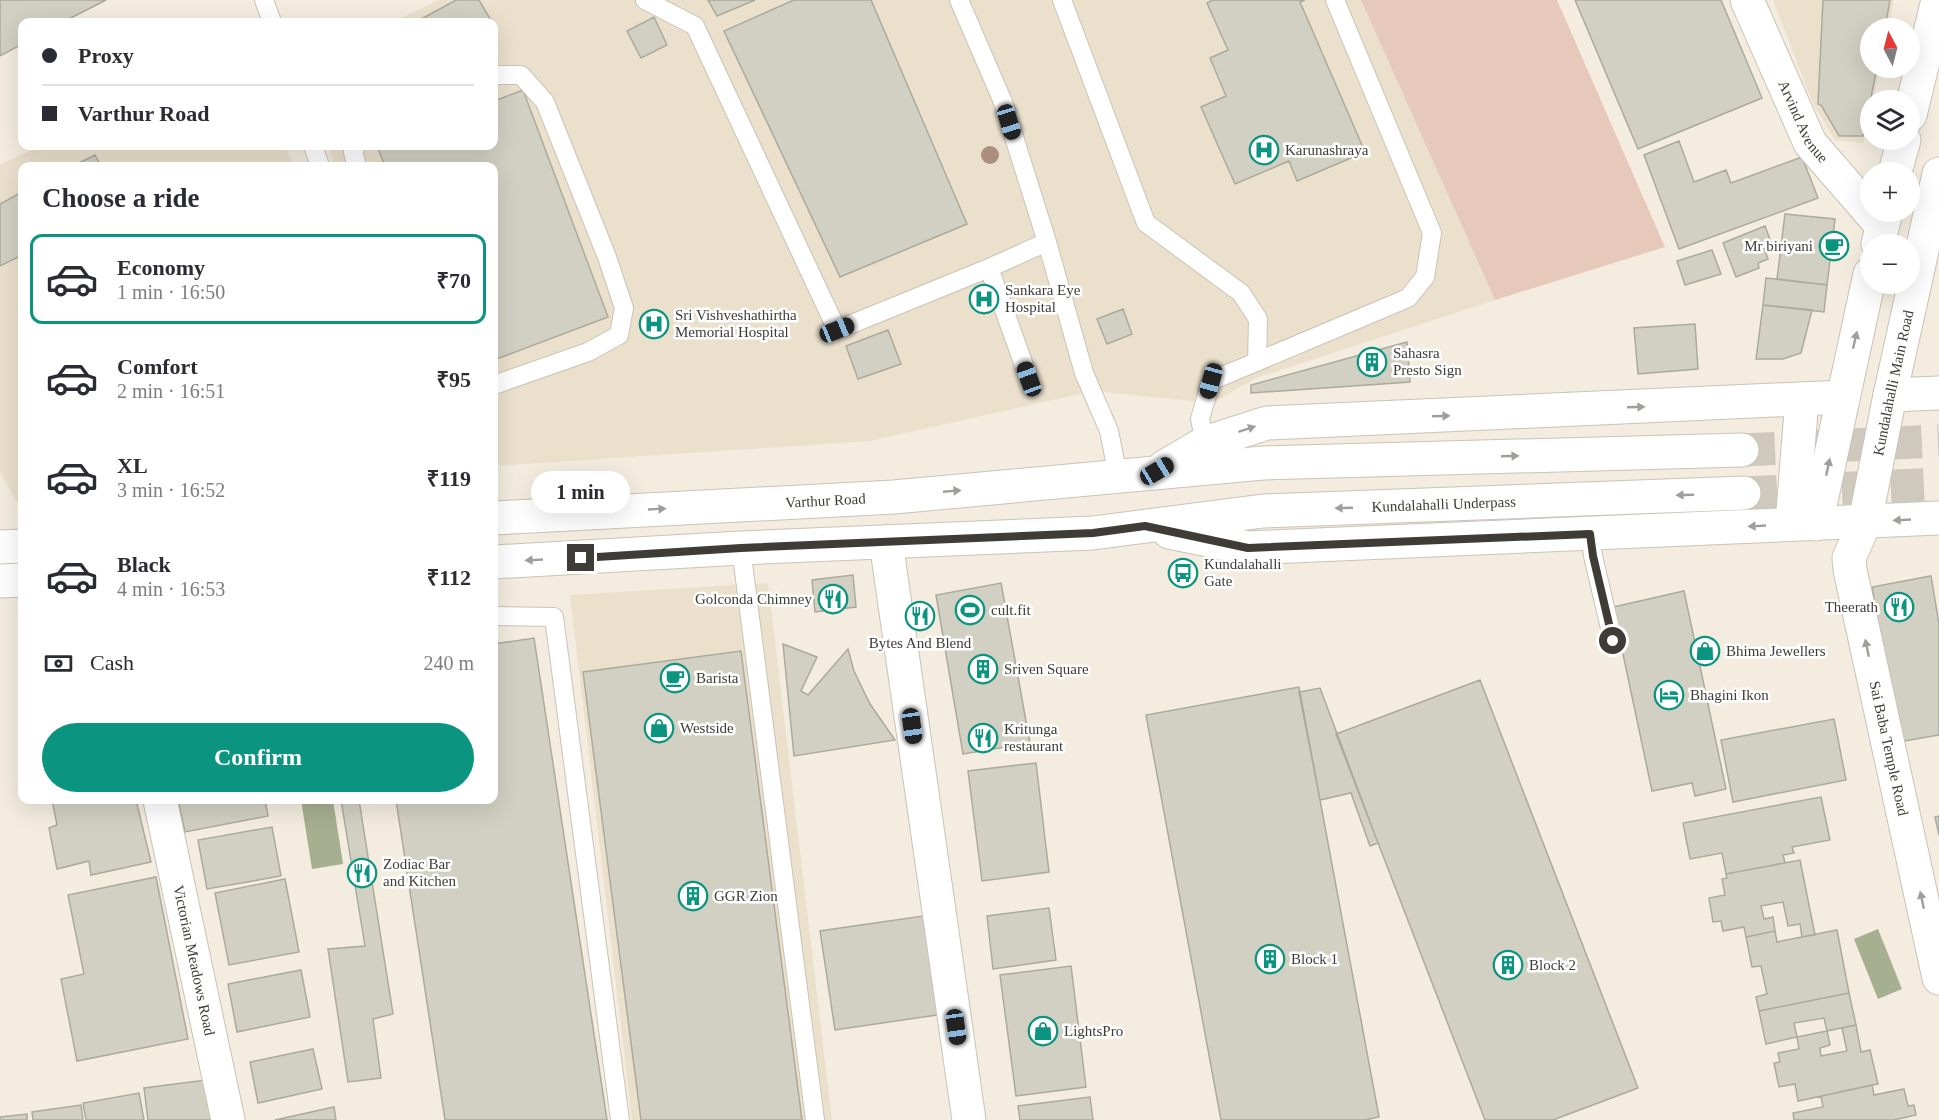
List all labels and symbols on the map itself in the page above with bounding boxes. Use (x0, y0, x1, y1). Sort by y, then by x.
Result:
north arrow (1860, 18, 1920, 78)
street label: Arvind Avenue (1775, 78, 1831, 166)
car (995, 102, 1023, 142)
hospital icon: Karunashraya (1248, 134, 1280, 166)
place label: Karunashraya (1285, 142, 1369, 158)
cafe icon: Mr biriyani (1818, 230, 1850, 262)
place label: Mr biriyani (1744, 238, 1813, 254)
place label: Sankara Eye Hospital (1005, 282, 1081, 315)
hospital icon: Sankara Eye Hospital (968, 283, 1000, 315)
place label: Sri Vishveshathirtha Memorial Hospital (675, 307, 797, 340)
hospital icon: Sri Vishveshathirtha Memorial Hospital (638, 308, 670, 340)
street label: Kundalahalli Main Road (1870, 308, 1917, 457)
car (817, 315, 857, 345)
one-way arrow (1851, 330, 1860, 349)
place label: Sahasra Presto Sign (1393, 345, 1462, 378)
building icon: Sahasra Presto Sign (1356, 346, 1388, 378)
car (1014, 359, 1044, 399)
car (1198, 361, 1224, 401)
one-way arrow (1627, 403, 1646, 412)
one-way arrow (1432, 411, 1451, 420)
one-way arrow (1238, 424, 1256, 433)
one-way arrow (1500, 451, 1519, 461)
car (1137, 454, 1177, 488)
one-way arrow (1823, 457, 1833, 476)
callout: 1 min (532, 471, 630, 513)
one-way arrow (942, 486, 961, 496)
street label: Varthur Road (785, 490, 867, 511)
one-way arrow (1676, 491, 1695, 500)
street label: Kundalahalli Underpass (1371, 494, 1516, 515)
one-way arrow (1334, 504, 1353, 513)
one-way arrow (647, 505, 666, 514)
one-way arrow (1893, 516, 1912, 525)
one-way arrow (1748, 522, 1767, 531)
route end (567, 544, 594, 571)
one-way arrow (524, 556, 543, 565)
place label: Kundalahalli Gate (1204, 556, 1281, 589)
bus stop icon: Kundalahalli Gate (1167, 557, 1199, 589)
restaurant icon: Golconda Chimney (817, 583, 849, 615)
place label: Golconda Chimney (695, 591, 812, 607)
restaurant icon: Theerath (1883, 591, 1915, 623)
sports icon: cult.fit (954, 594, 986, 626)
place label: Theerath (1825, 599, 1878, 615)
restaurant icon: Bytes And Blend (904, 600, 936, 632)
place label: cult.fit (991, 602, 1031, 618)
route start (1599, 627, 1626, 654)
place label: Bytes And Blend (869, 635, 972, 651)
shop icon: Bhima Jewellers (1689, 635, 1721, 667)
one-way arrow (1862, 638, 1871, 657)
place label: Bhima Jewellers (1726, 643, 1826, 659)
building icon: Sriven Square (967, 653, 999, 685)
place label: Sriven Square (1004, 661, 1089, 677)
cafe icon: Barista (659, 662, 691, 694)
place label: Barista (696, 670, 739, 686)
hotel icon: Bhagini Ikon (1653, 679, 1685, 711)
street label: Sai Baba Temple Road (1866, 679, 1911, 818)
place label: Bhagini Ikon (1690, 687, 1769, 703)
car (901, 707, 923, 745)
shop icon: Westside (643, 712, 675, 744)
place label: Westside (680, 720, 734, 736)
place label: Kritunga restaurant (1004, 721, 1064, 754)
restaurant icon: Kritunga restaurant (967, 722, 999, 754)
place label: Zodiac Bar and Kitchen (383, 856, 456, 889)
restaurant icon: Zodiac Bar and Kitchen (346, 857, 378, 889)
building icon: GGR Zion (677, 880, 709, 912)
street label: Victorian Meadows Road (170, 884, 218, 1038)
place label: GGR Zion (714, 888, 778, 904)
one-way arrow (1917, 890, 1926, 909)
building icon: Block 1 (1254, 943, 1286, 975)
building icon: Block 2 (1492, 949, 1524, 981)
place label: Block 1 (1291, 951, 1338, 967)
place label: Block 2 (1529, 957, 1576, 973)
car (945, 1008, 967, 1046)
shop icon: LightsPro (1027, 1015, 1059, 1047)
place label: LightsPro (1064, 1023, 1123, 1039)

